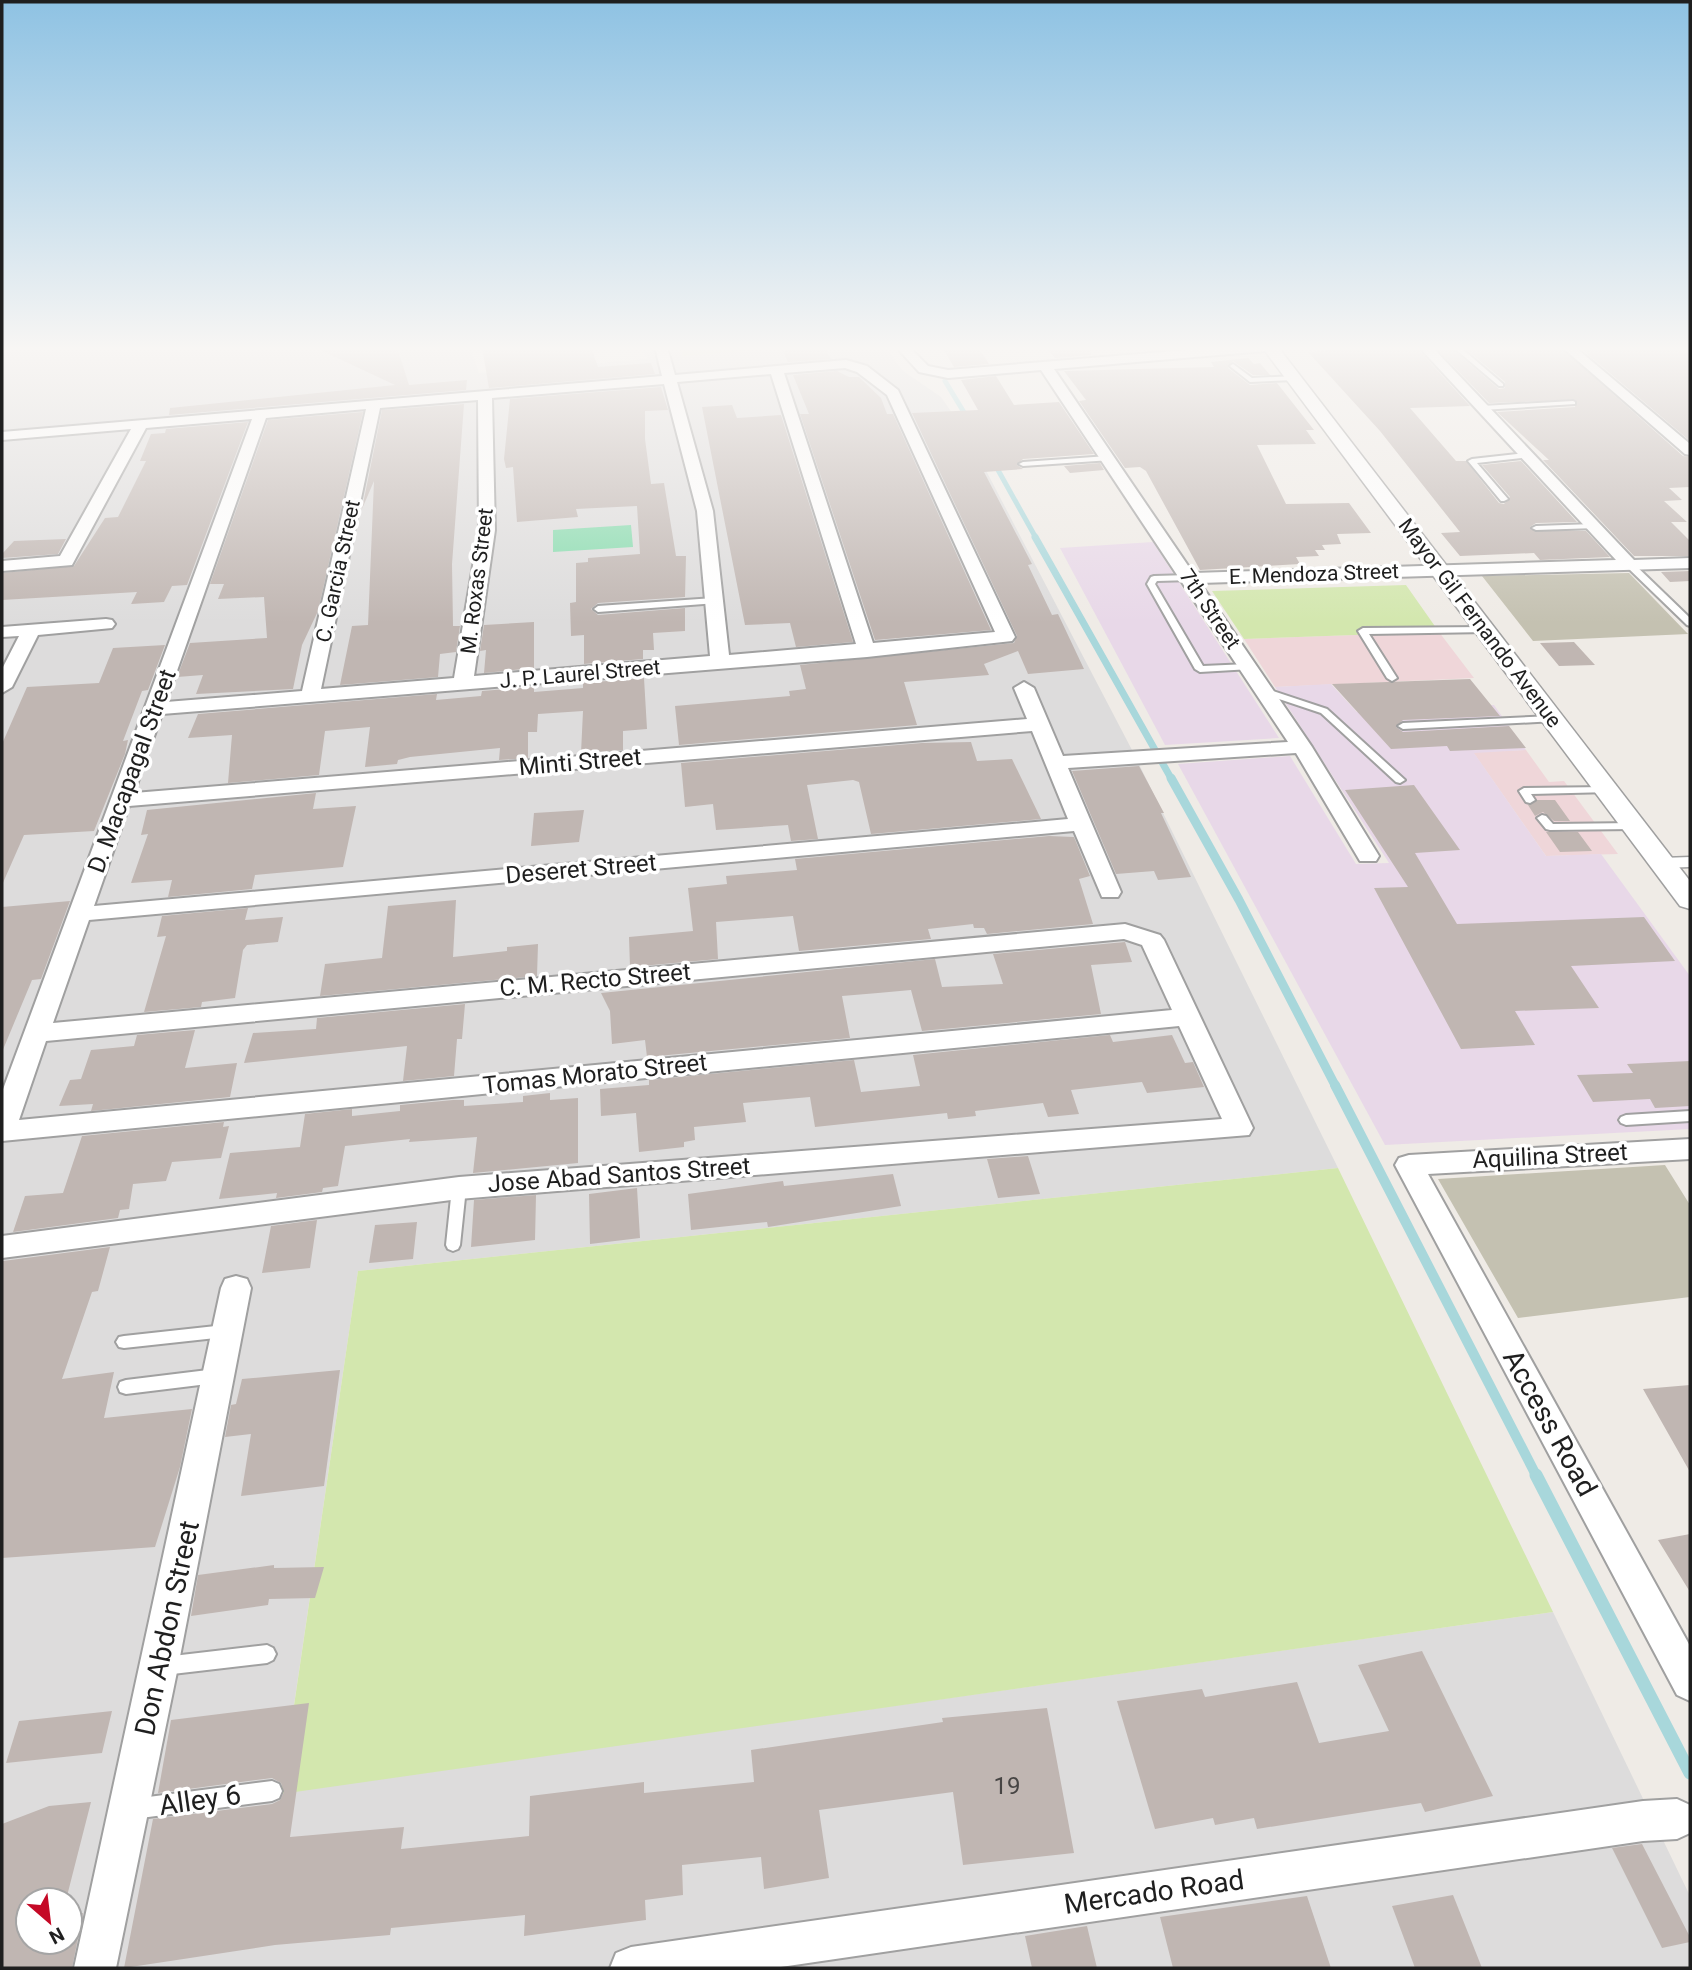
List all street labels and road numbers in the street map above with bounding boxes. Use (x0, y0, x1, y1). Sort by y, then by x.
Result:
street label: C. Garcia Street (311, 497, 365, 645)
street label: M. Roxas Street (456, 506, 498, 655)
street label: Mayor Gil Fernando Avenue (1394, 514, 1566, 732)
street label: E. Mendoza Street (1229, 559, 1399, 589)
street label: 7th Street (1175, 565, 1245, 653)
street label: J. P. Laurel Street (499, 655, 661, 693)
street label: D. Macapagal Street (82, 665, 182, 877)
street label: Minti Street (518, 743, 643, 781)
street label: Deseret Street (504, 848, 658, 890)
street label: C. M. Recto Street (498, 958, 692, 1002)
street label: Tomas Morato Street (482, 1048, 709, 1100)
street label: Aquilina Street (1472, 1138, 1629, 1174)
street label: Jose Abad Santos Street (487, 1152, 751, 1198)
street label: Access Road (1496, 1344, 1604, 1502)
street label: Don Abdon Street (128, 1518, 206, 1738)
street label: Alley 6 (157, 1778, 243, 1822)
street label: Mercado Road (1062, 1863, 1246, 1921)

